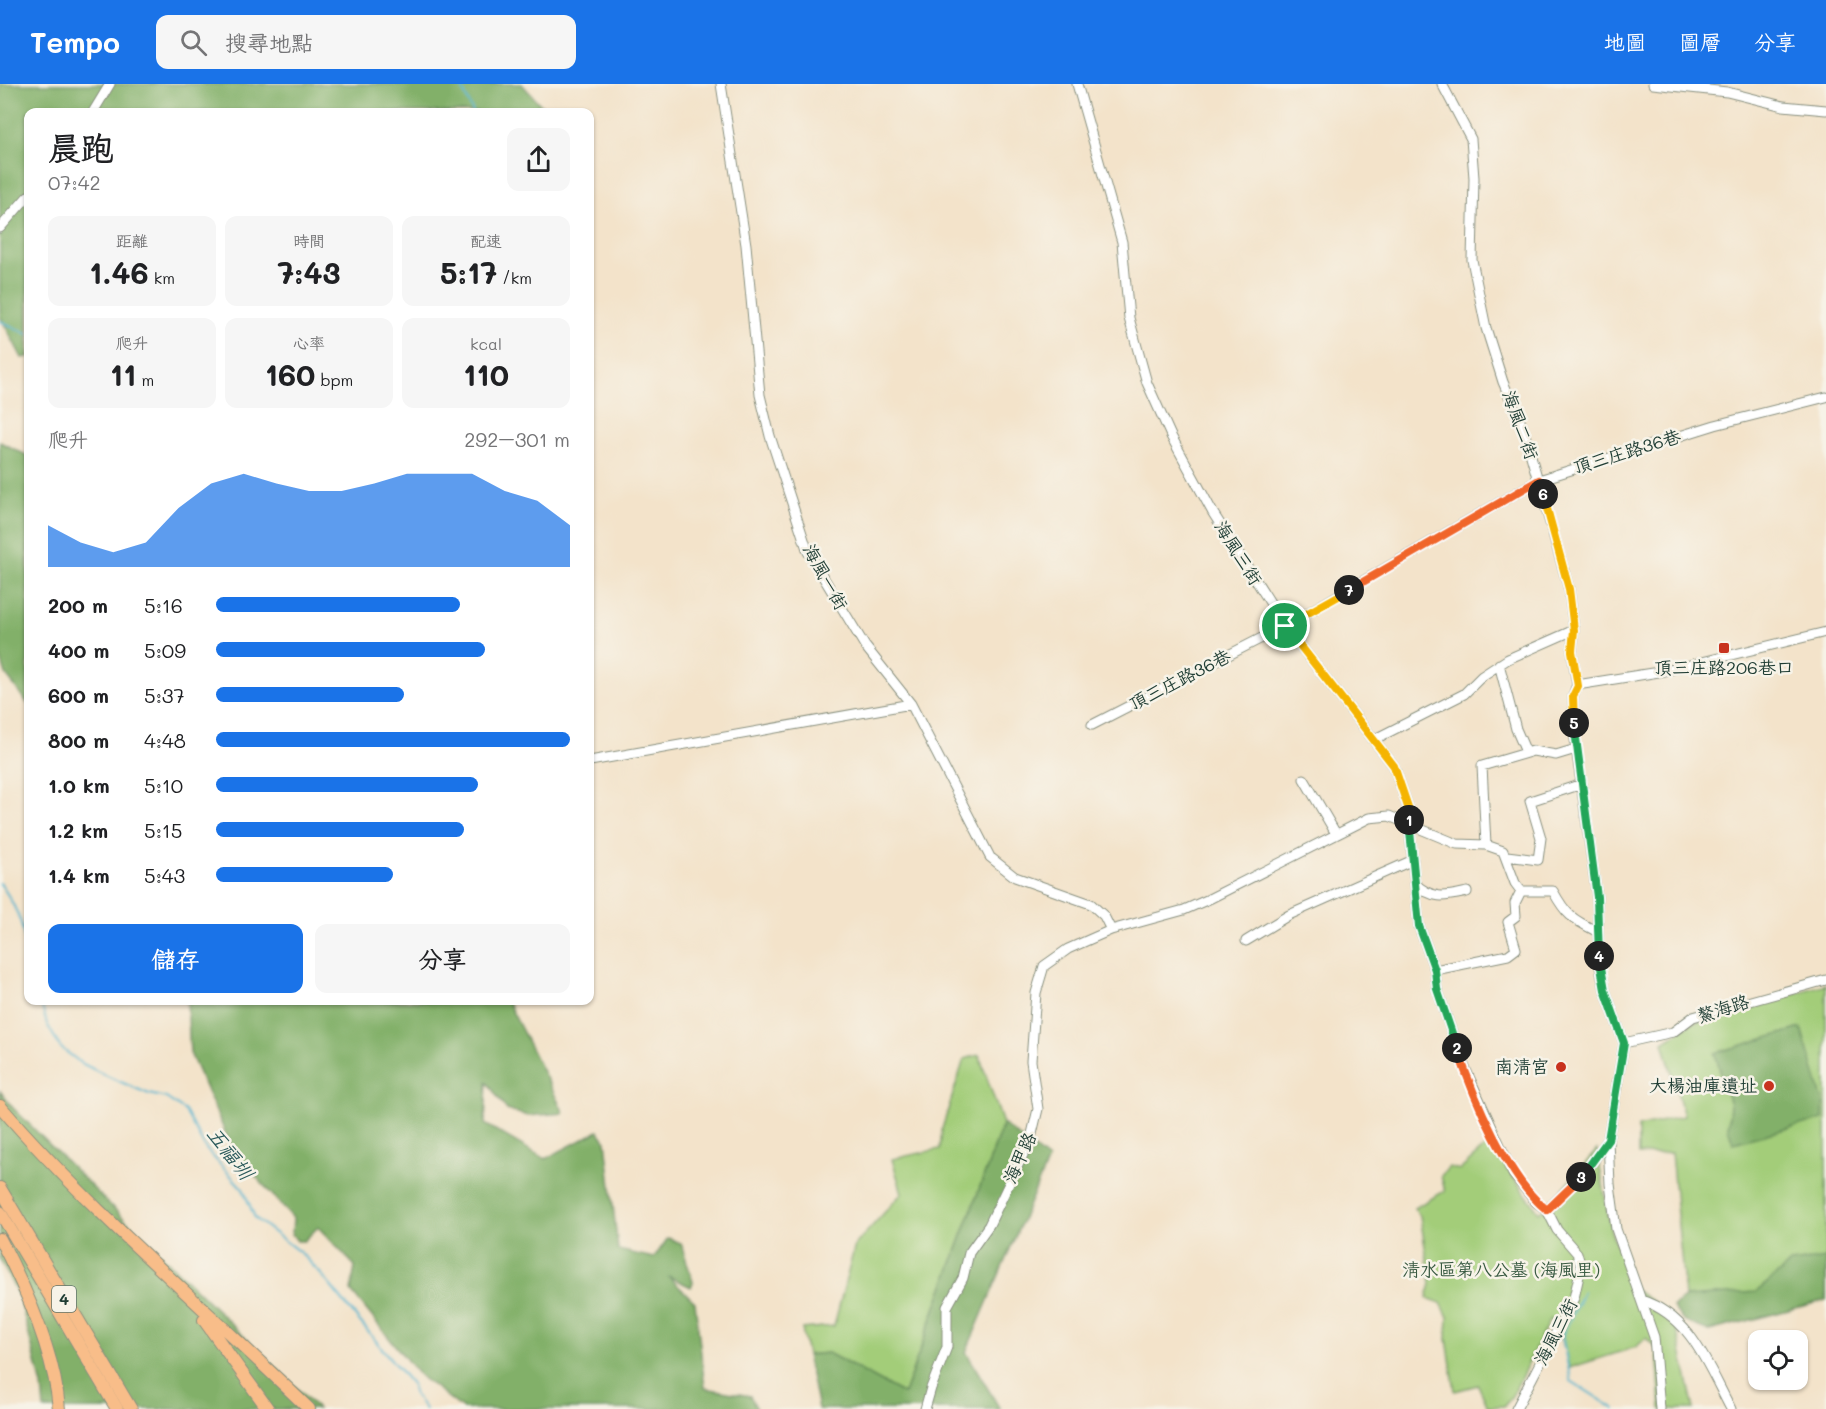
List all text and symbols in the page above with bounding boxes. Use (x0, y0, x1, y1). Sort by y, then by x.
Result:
search box (156, 15, 576, 69)
text: Tempo (30, 24, 120, 60)
icon: search (177, 26, 210, 59)
text: 搜尋地點 (225, 28, 313, 57)
text: 地圖 (1604, 28, 1646, 55)
text: 圖層 (1679, 28, 1721, 55)
text: 分享 (1754, 28, 1796, 55)
text: 晨跑 (48, 125, 114, 168)
button: share (507, 128, 570, 191)
text: 07:42 (48, 169, 101, 195)
text: 距離 (116, 230, 148, 251)
text: 時間 (293, 230, 325, 251)
text: 配速 (470, 230, 502, 251)
text: 1.46 (89, 252, 149, 292)
text: 7:43 (277, 252, 341, 292)
text: 5:17 (440, 252, 497, 292)
text: km (149, 267, 175, 288)
text: /km (497, 267, 532, 288)
text: 爬升 (116, 332, 148, 353)
text: 心率 (293, 332, 325, 353)
text: kcal (470, 333, 502, 354)
text: 11 (110, 354, 136, 394)
text: 160 (265, 354, 315, 394)
text: 110 (463, 354, 509, 394)
text: m (136, 369, 154, 390)
text: bpm (315, 369, 353, 390)
street label: 海風二街 (1497, 387, 1545, 463)
street label: 頂三庄路36巷 (1570, 423, 1683, 479)
text: 爬升 (48, 426, 88, 452)
text: 292–301 m (464, 426, 570, 452)
pin: 6 (1528, 479, 1558, 509)
text: 6 (1538, 483, 1548, 504)
street label: 海風三街 (1210, 516, 1268, 589)
street label: 海風一街 (798, 539, 854, 614)
pin: 7 (1334, 575, 1364, 605)
text: 7 (1345, 579, 1353, 600)
text: 200 m (48, 592, 108, 618)
text: 5:16 (144, 592, 183, 618)
pin (1259, 600, 1310, 651)
icon: arrive (1268, 609, 1301, 642)
text: 400 m (48, 637, 109, 663)
text: 5:09 (144, 637, 186, 663)
marker: 頂三庄路206巷口 (1717, 641, 1731, 655)
street label: 頂三庄路36巷 (1124, 643, 1235, 715)
place label: 頂三庄路206巷口 (1654, 655, 1794, 679)
text: 600 m (48, 682, 109, 708)
text: 5:37 (144, 682, 185, 708)
pin: 5 (1559, 708, 1589, 738)
text: 5 (1569, 712, 1579, 733)
text: 800 m (48, 727, 109, 753)
text: 4:48 (144, 727, 186, 753)
text: 1.0 km (48, 772, 110, 798)
text: 5:10 (144, 772, 183, 798)
pin: 1 (1394, 805, 1424, 835)
text: 1 (1405, 809, 1413, 830)
text: 1.2 km (48, 817, 108, 843)
text: 5:15 (144, 817, 182, 843)
text: 1.4 km (48, 862, 110, 888)
text: 5:43 (144, 862, 185, 888)
button: 儲存 (48, 924, 303, 993)
button: 分享 (315, 924, 570, 993)
pin: 4 (1584, 941, 1614, 971)
text: 4 (1594, 945, 1604, 966)
street label: 鰲海路 (1693, 989, 1752, 1027)
pin: 2 (1442, 1033, 1472, 1063)
text: 2 (1453, 1037, 1461, 1058)
place label: 南清宮 (1495, 1054, 1549, 1078)
marker: 南清宮 (1554, 1060, 1568, 1074)
place label: 大楊油庫遺址 (1649, 1073, 1757, 1097)
marker: 大楊油庫遺址 (1762, 1079, 1776, 1093)
water label: 五福圳 (202, 1121, 261, 1186)
street label: 海甲路 (997, 1128, 1041, 1187)
pin: 3 (1566, 1162, 1596, 1192)
text: 3 (1576, 1166, 1586, 1187)
park label: 清水區第八公墓 (海風里) (1402, 1257, 1600, 1281)
road number: 4 (52, 1286, 76, 1312)
street label: 海風三街 (1528, 1294, 1582, 1369)
map controls (1748, 1330, 1808, 1390)
button: locate (1748, 1330, 1808, 1390)

